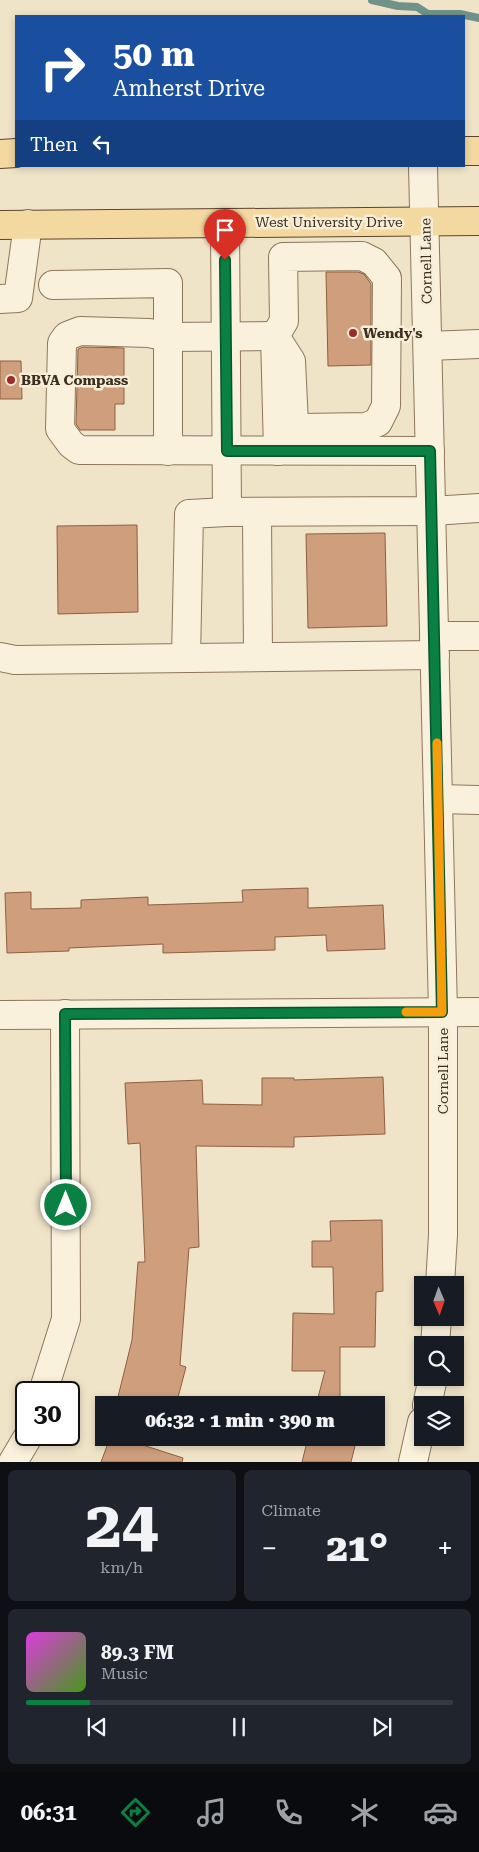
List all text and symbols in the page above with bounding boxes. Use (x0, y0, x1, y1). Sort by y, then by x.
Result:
text: 50 m (113, 34, 195, 75)
icon: right (30, 35, 95, 100)
text: Amherst Drive (113, 76, 265, 101)
icon: left (88, 130, 116, 158)
text: Then (30, 133, 78, 156)
pin (204, 209, 246, 260)
street label: West University Drive (255, 214, 403, 230)
icon: arrive (211, 216, 239, 244)
street label: Cornell Lane (417, 217, 435, 304)
place label: Wendy's (363, 325, 423, 341)
marker: Wendy's (347, 327, 359, 339)
place label: BBVA Compass (21, 372, 128, 388)
marker: BBVA Compass (5, 374, 17, 386)
street label: Cornell Lane (435, 1028, 451, 1114)
position arrow (39, 1178, 91, 1230)
north arrow (414, 1276, 464, 1326)
map controls (414, 1276, 464, 1446)
button: search (414, 1336, 464, 1386)
speed limit sign: 30 (15, 1381, 80, 1446)
button: layers (414, 1396, 464, 1446)
text: 06:32 · 1 min · 390 m (145, 1409, 335, 1432)
text: 24 (85, 1487, 158, 1563)
text: Climate (262, 1501, 321, 1520)
text: 21° (326, 1526, 388, 1570)
text: − (262, 1532, 277, 1565)
text: + (437, 1532, 453, 1565)
text: km/h (100, 1558, 143, 1577)
text: 89.3 FM (101, 1641, 174, 1664)
text: Music (101, 1664, 148, 1683)
icon: previous (83, 1713, 111, 1741)
icon: pause (225, 1713, 253, 1741)
icon: next (368, 1713, 396, 1741)
icon: directions (118, 1795, 153, 1830)
icon: music (194, 1795, 229, 1830)
icon: phone (271, 1795, 306, 1830)
icon: climate (347, 1795, 382, 1830)
icon: car (423, 1795, 458, 1830)
text: 06:31 (21, 1800, 77, 1825)

